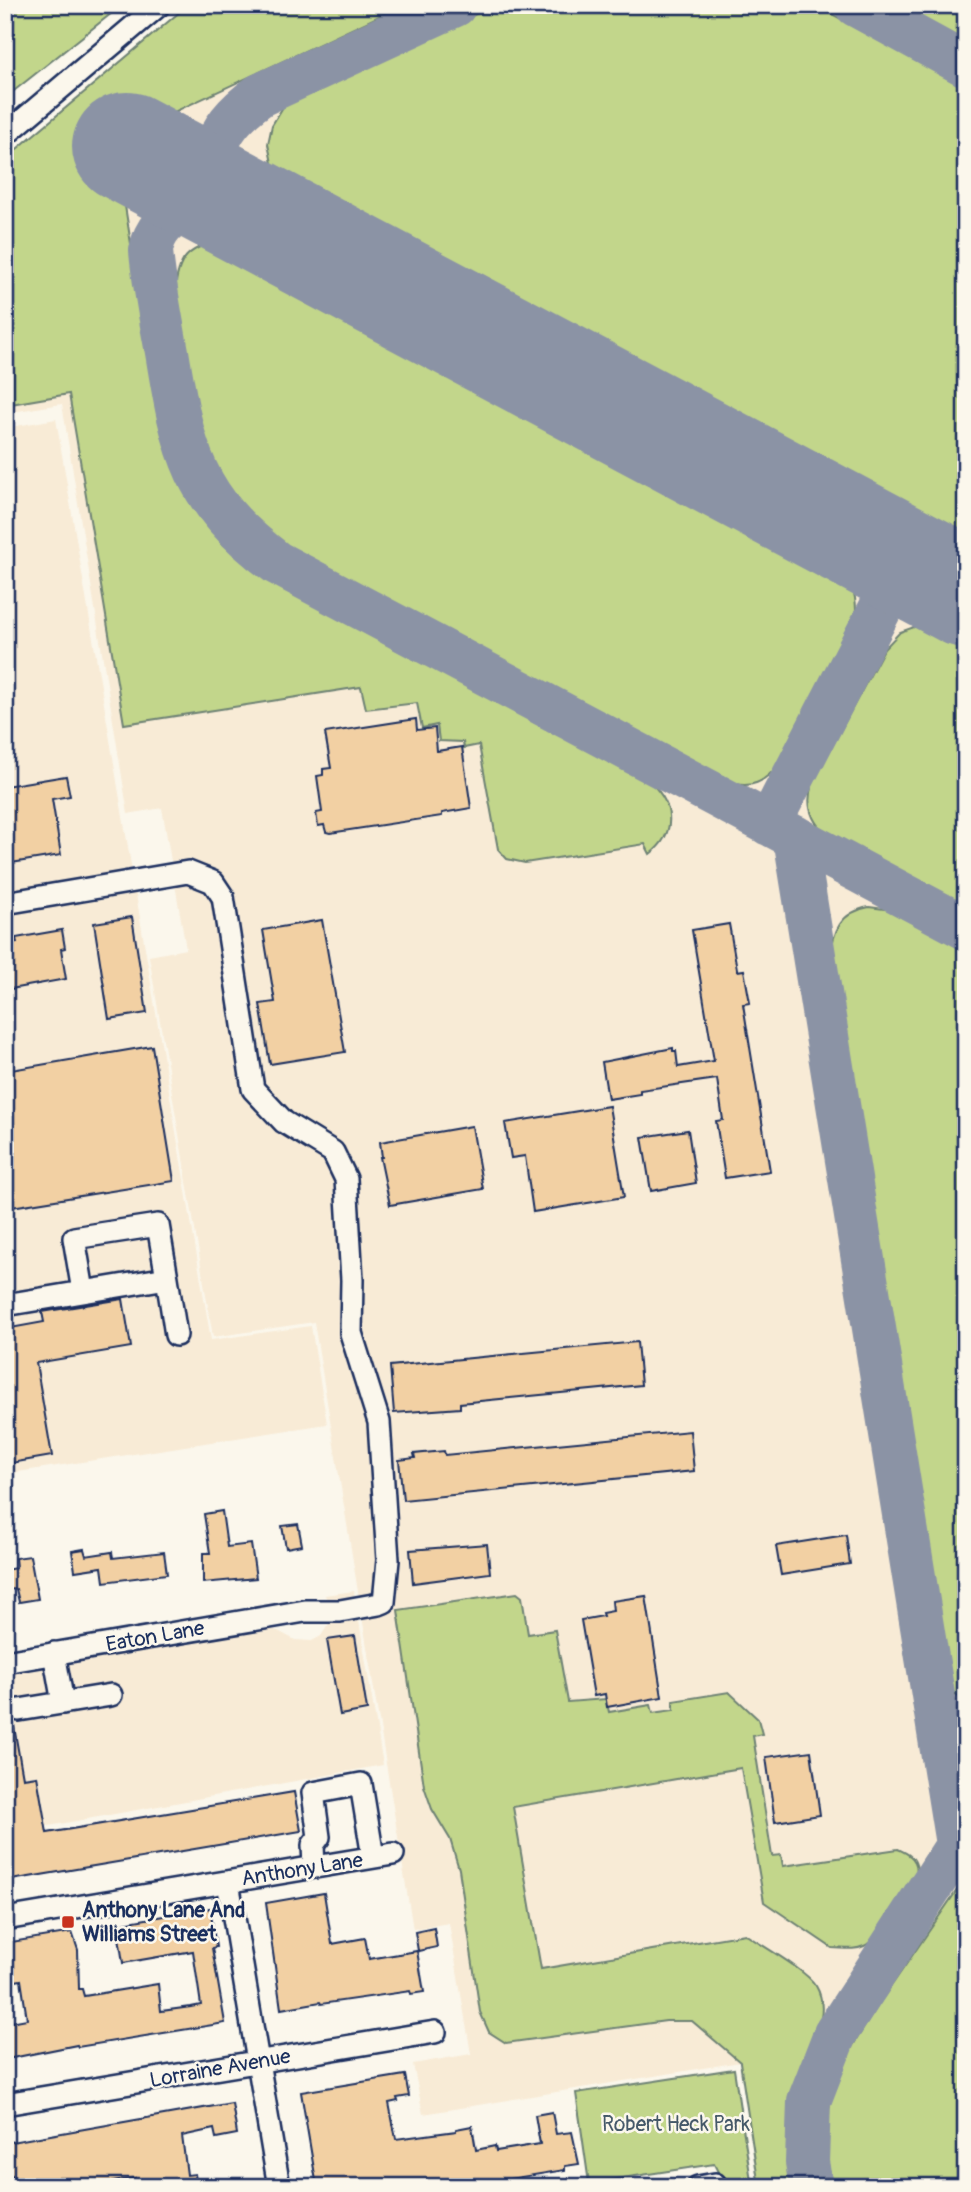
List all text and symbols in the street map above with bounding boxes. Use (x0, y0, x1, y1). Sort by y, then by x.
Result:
street label: Eaton Lane (104, 1614, 207, 1658)
street label: Anthony Lane (239, 1846, 366, 1892)
place label: Anthony Lane And Williams Street (82, 1897, 245, 1948)
marker: Anthony Lane And Williams Street (60, 1914, 76, 1930)
street label: Lorraine Avenue (147, 2043, 293, 2094)
park label: Robert Heck Park (602, 2111, 750, 2138)

